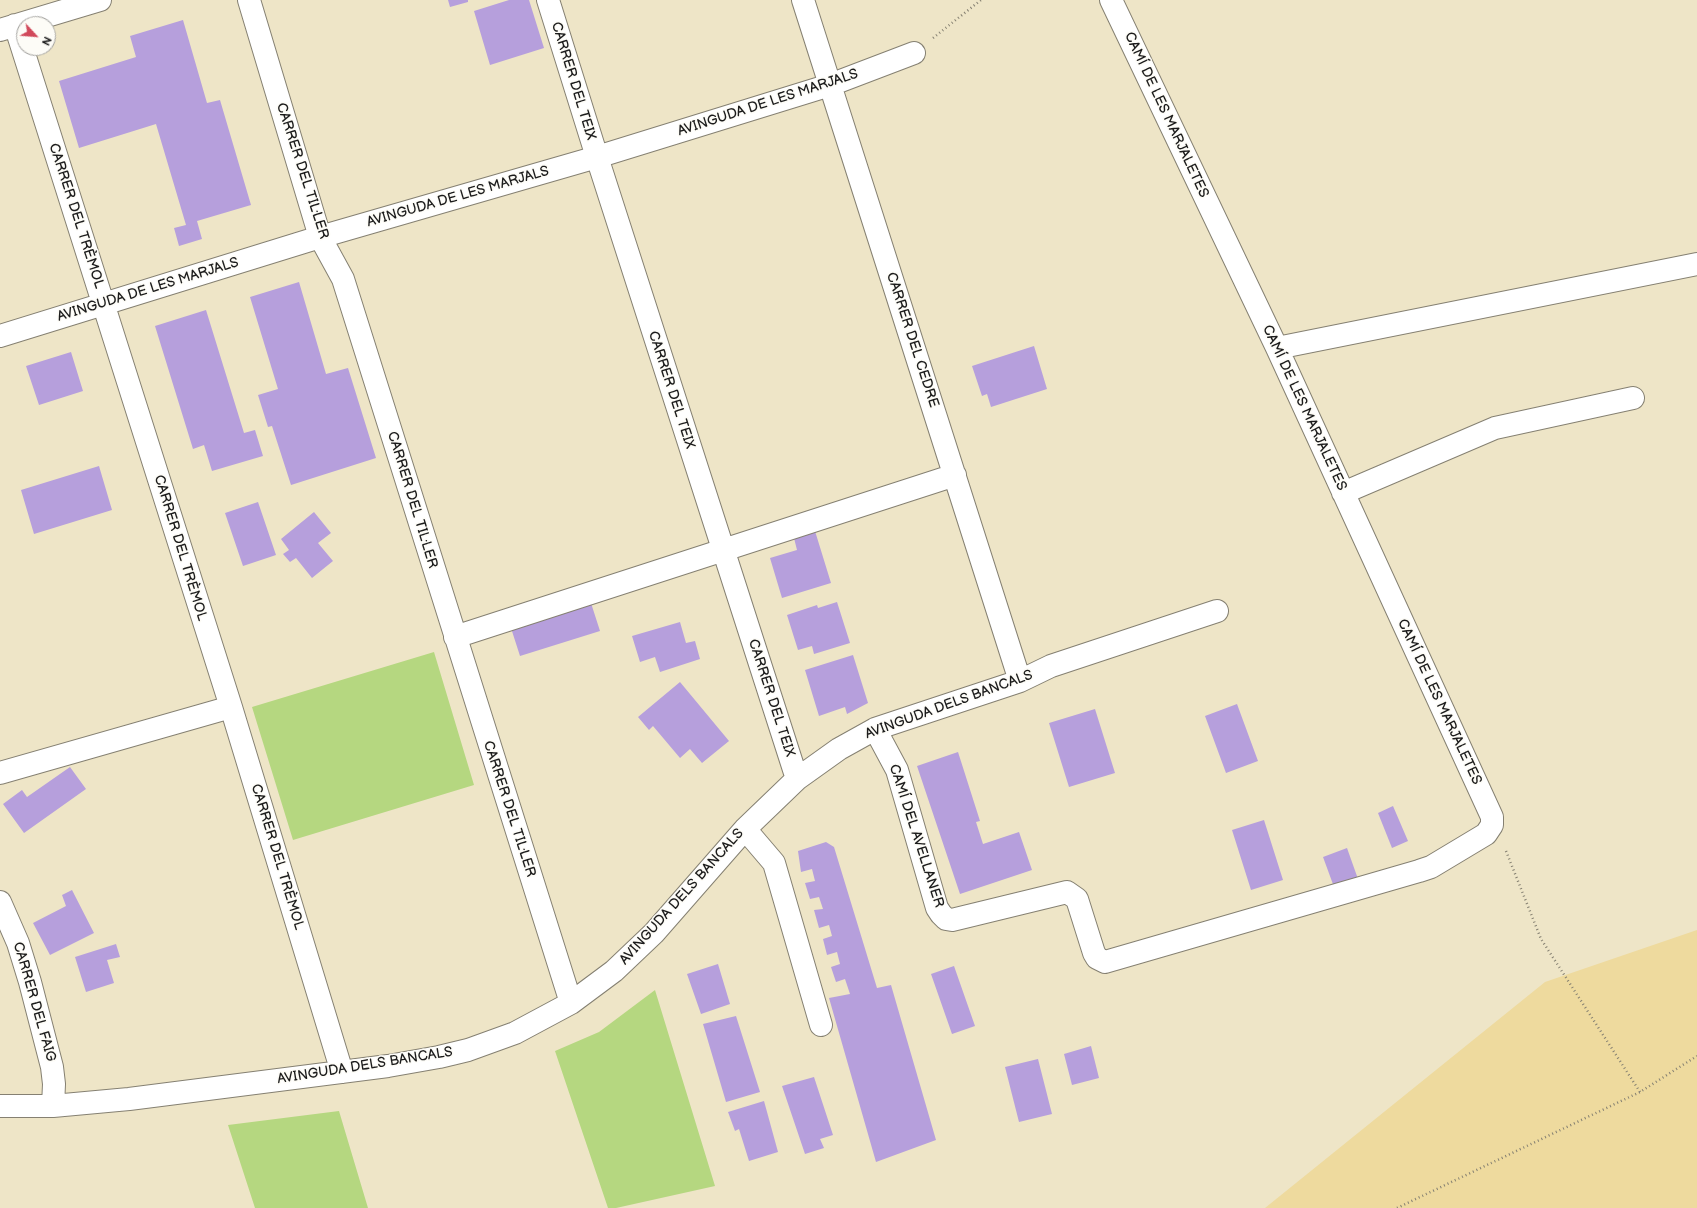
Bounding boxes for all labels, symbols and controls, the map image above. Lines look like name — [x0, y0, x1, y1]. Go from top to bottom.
north arrow — [16, 16, 56, 56]
street label: CARRER DEL TEIX — [547, 20, 599, 142]
street label: CAMÍ DE LES MARJALETES — [1120, 30, 1212, 200]
text: N — [39, 34, 54, 48]
street label: AVINGUDA DE LES MARJALS — [676, 66, 860, 140]
street label: CARRER DEL TIL·LER — [272, 101, 332, 241]
street label: CARRER DEL TRÈMOL — [45, 141, 107, 291]
street label: AVINGUDA DE LES MARJALS — [365, 163, 551, 231]
street label: AVINGUDA DE LES MARJALS — [55, 254, 241, 326]
street label: CARRER DEL CEDRE — [882, 270, 942, 410]
street label: CAMÍ DE LES MARJALETES — [1258, 323, 1350, 493]
street label: CARRER DEL TEIX — [644, 329, 698, 451]
street label: CARRER DEL TIL·LER — [383, 430, 441, 570]
street label: CARRER DEL TRÈMOL — [150, 473, 210, 623]
street label: CAMÍ DE LES MARJALETES — [1393, 617, 1485, 787]
street label: CARRER DEL TEIX — [744, 637, 798, 759]
street label: AVINGUDA DELS BANCALS — [863, 667, 1035, 743]
street label: CARRER DEL TIL·LER — [479, 739, 539, 879]
street label: CAMÍ DEL AVELLANER — [885, 762, 947, 910]
street label: CARRER DEL TRÈMOL — [247, 782, 307, 932]
street label: AVINGUDA DELS BANCALS — [616, 826, 748, 968]
street label: CARRER DEL FAIG — [9, 940, 59, 1064]
street label: AVINGUDA DELS BANCALS — [276, 1044, 454, 1088]

